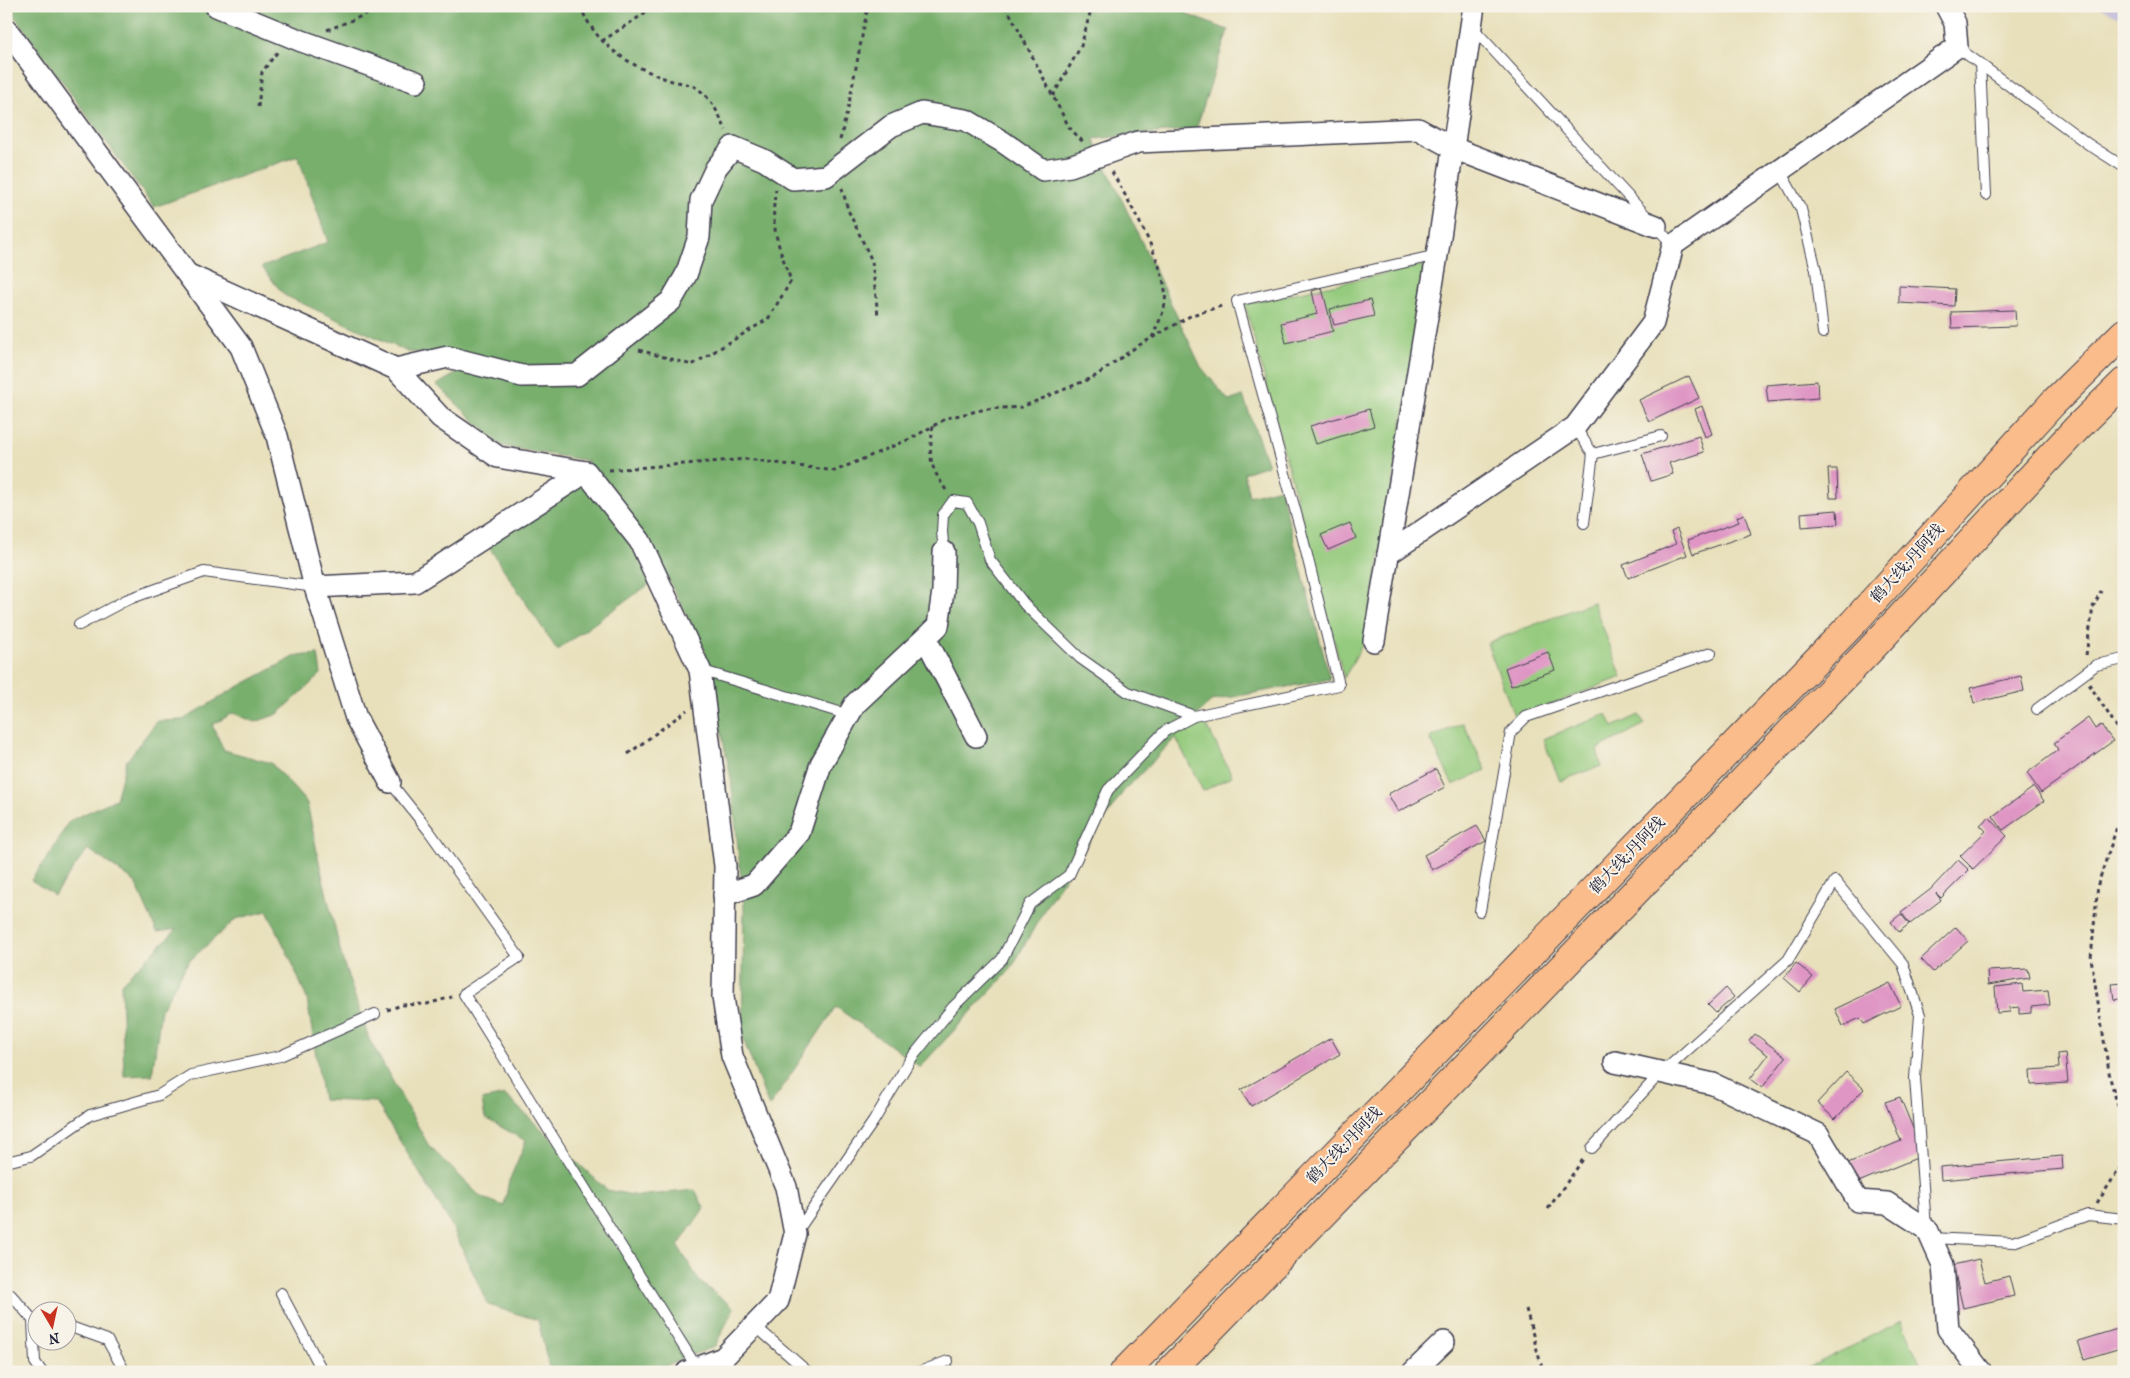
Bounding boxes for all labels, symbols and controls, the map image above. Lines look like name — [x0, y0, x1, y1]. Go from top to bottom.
street label: 鹤大线;丹阿线 — [1866, 519, 1948, 607]
street label: 鹤大线;丹阿线 — [1585, 812, 1669, 898]
street label: 鹤大线;丹阿线 — [1302, 1102, 1386, 1188]
north arrow — [28, 1300, 78, 1350]
text: N — [47, 1329, 61, 1348]

